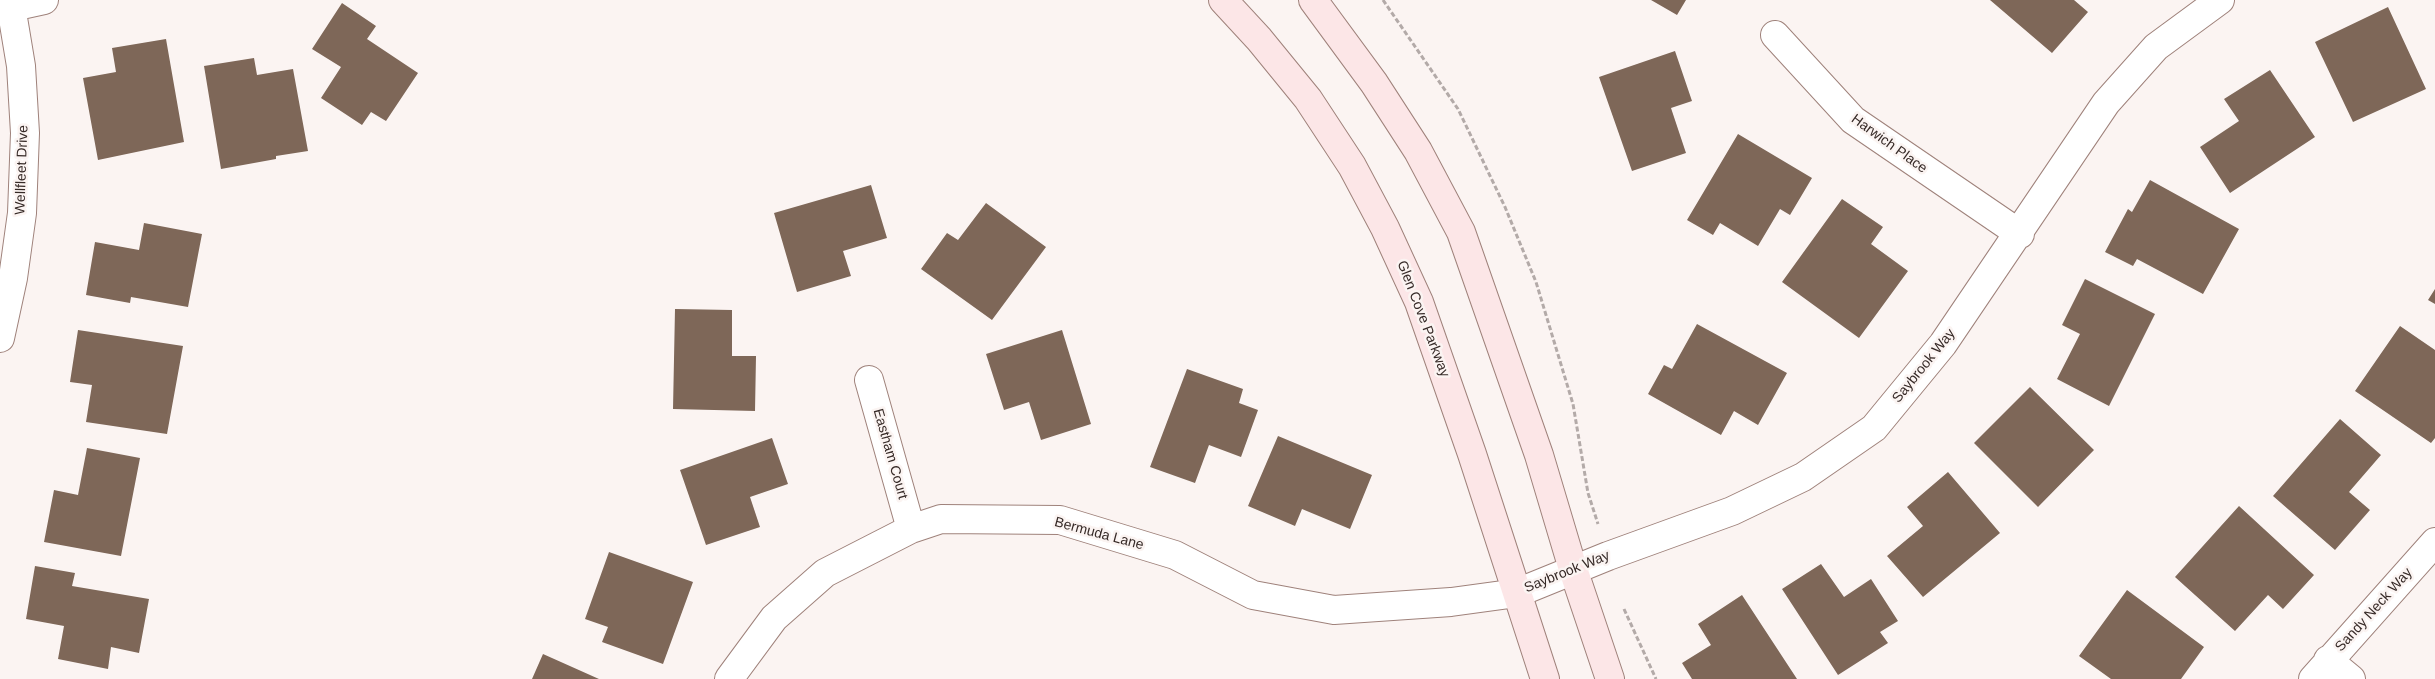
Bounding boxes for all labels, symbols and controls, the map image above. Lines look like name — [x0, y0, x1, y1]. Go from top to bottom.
street label: Harwich Place — [1848, 111, 1930, 177]
street label: Wellfleet Drive — [12, 125, 32, 215]
street label: Glen Cove Parkway — [1393, 258, 1453, 380]
street label: Saybrook Way — [1889, 326, 1959, 406]
street label: Eastham Court — [869, 407, 911, 501]
street label: Bermuda Lane — [1052, 514, 1146, 554]
street label: Saybrook Way — [1522, 547, 1612, 597]
street label: Sandy Neck Way — [2332, 565, 2416, 655]

